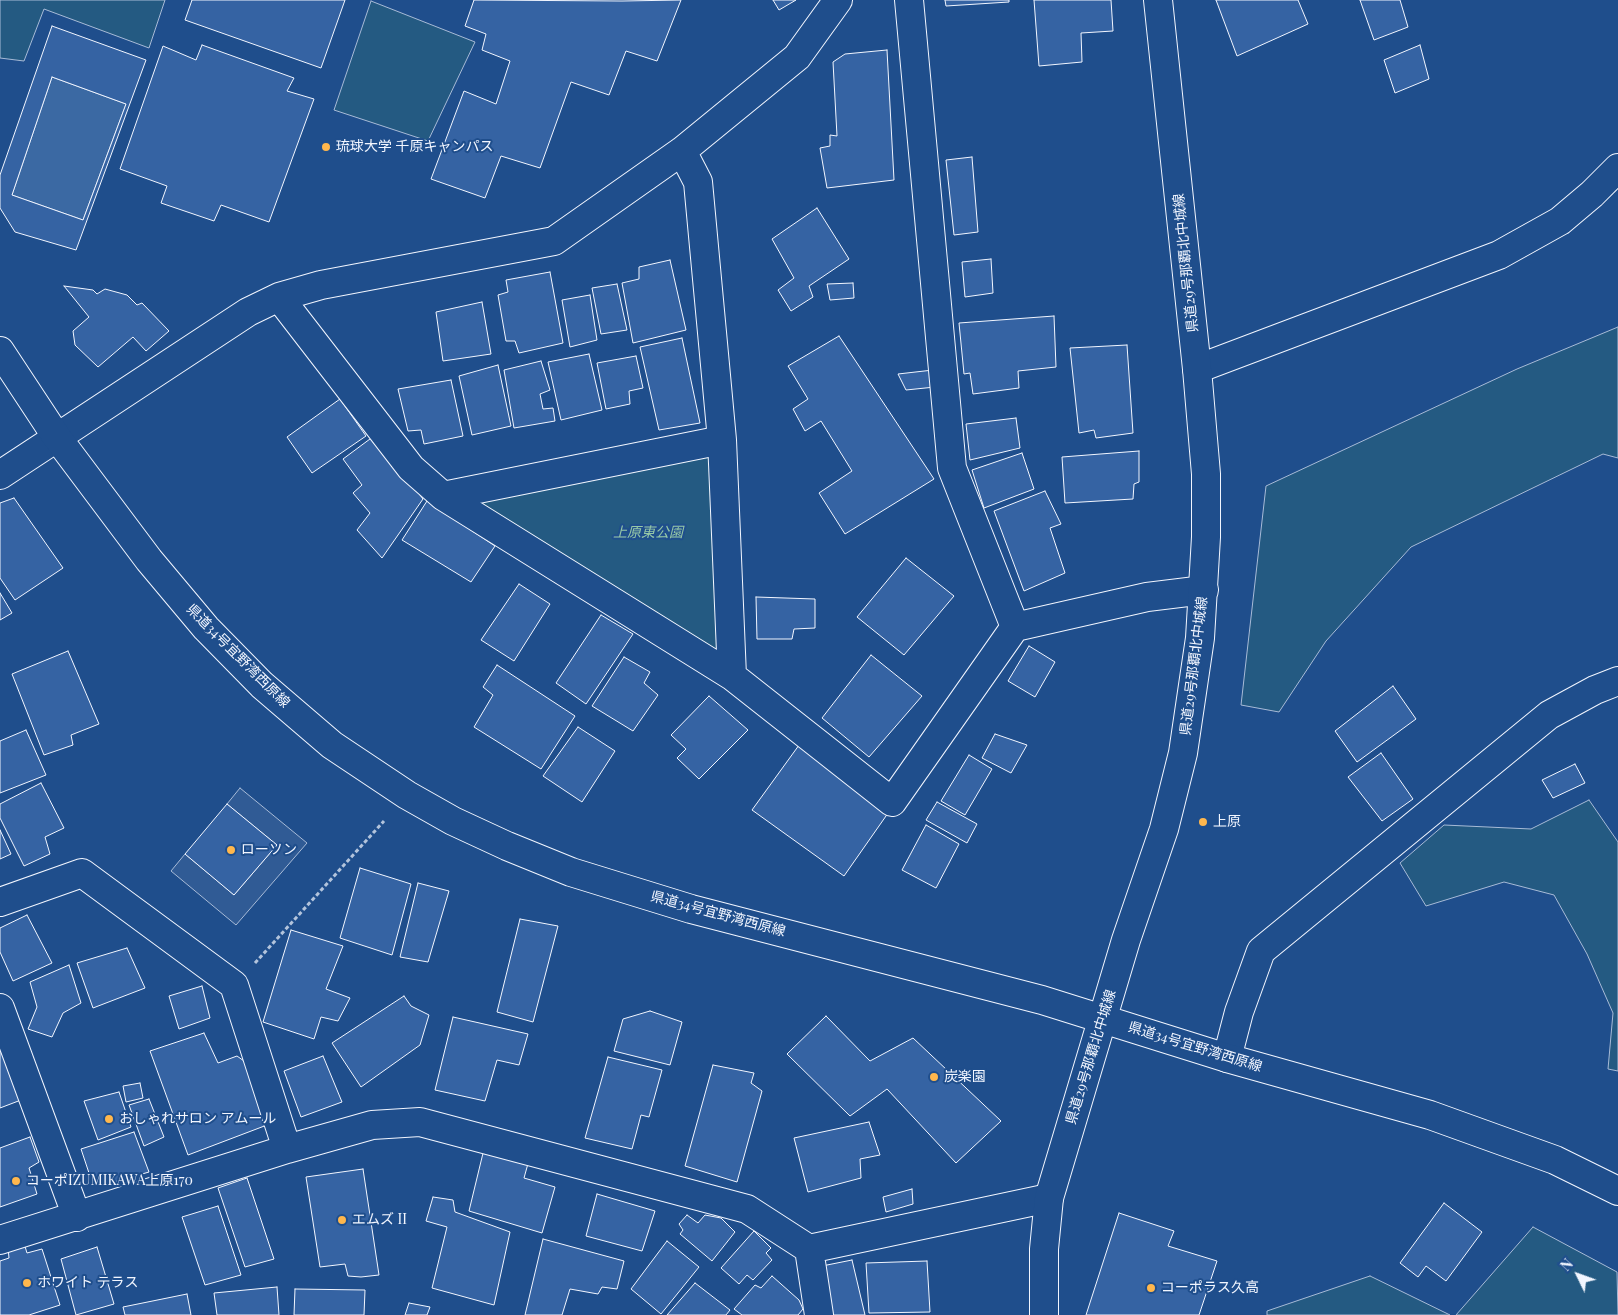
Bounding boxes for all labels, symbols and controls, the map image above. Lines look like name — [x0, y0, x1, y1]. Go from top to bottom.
place label: 琉球大学 千原キャンパス — [336, 139, 493, 155]
marker: 琉球大学 千原キャンパス — [320, 141, 332, 153]
street label: 県道29号那覇北中城線 — [1170, 193, 1202, 333]
park label: 上原東公園 — [613, 525, 683, 541]
street label: 県道29号那覇北中城線 — [1177, 596, 1211, 736]
street label: 県道34号宜野湾西原線 — [183, 601, 293, 711]
place label: 上原 — [1213, 814, 1241, 830]
marker: 上原 — [1197, 816, 1209, 828]
place label: ローソン — [241, 842, 297, 858]
marker: ローソン — [225, 844, 237, 856]
street label: 県道34号宜野湾西原線 — [649, 888, 787, 940]
street label: 県道29号那覇北中城線 — [1063, 988, 1119, 1126]
street label: 県道34号宜野湾西原線 — [1126, 1019, 1264, 1075]
place label: 炭楽園 — [944, 1069, 986, 1085]
marker: 炭楽園 — [928, 1071, 940, 1083]
place label: おしゃれサロン アムール — [119, 1111, 276, 1127]
marker: おしゃれサロン アムール — [103, 1113, 115, 1125]
place label: コーポIZUMIKAWA上原170 — [26, 1173, 193, 1189]
marker: コーポIZUMIKAWA上原170 — [10, 1175, 22, 1187]
place label: エムズ II — [352, 1212, 407, 1228]
marker: エムズ II — [336, 1214, 348, 1226]
north arrow — [1553, 1250, 1603, 1300]
text: N — [1556, 1255, 1577, 1275]
place label: ホワイト テラス — [37, 1275, 138, 1291]
marker: ホワイト テラス — [21, 1277, 33, 1289]
place label: コーポラス久高 — [1161, 1280, 1259, 1296]
marker: コーポラス久高 — [1145, 1282, 1157, 1294]

